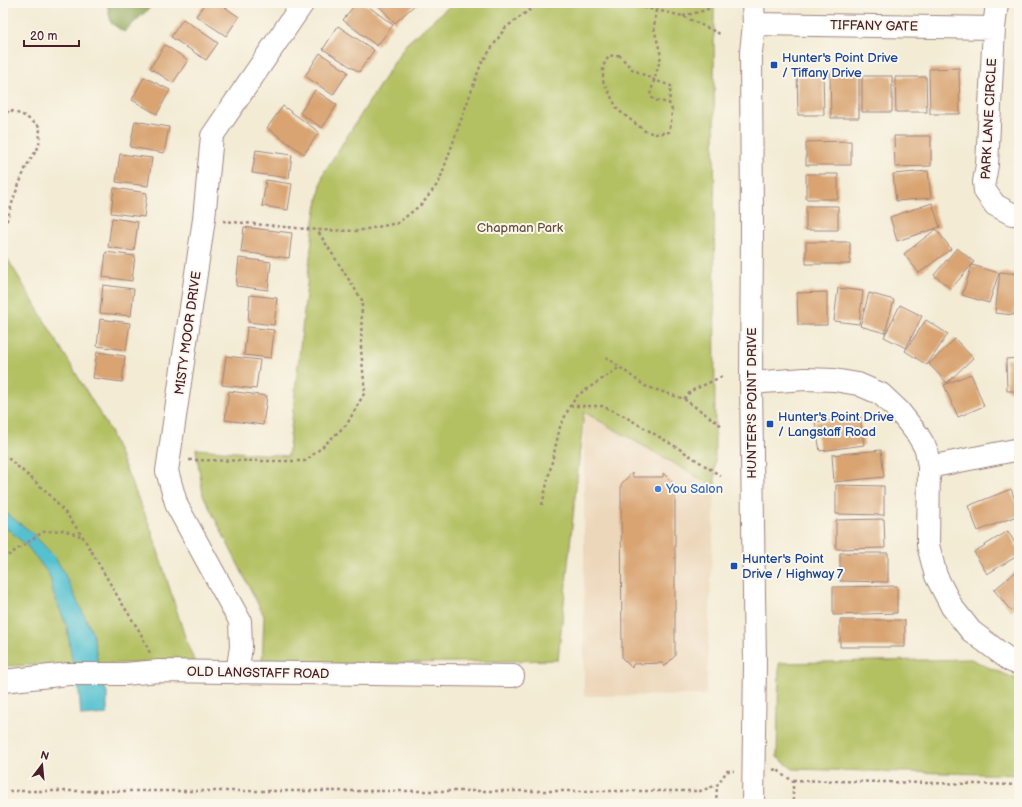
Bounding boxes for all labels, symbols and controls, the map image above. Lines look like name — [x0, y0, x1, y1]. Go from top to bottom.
street label: TIFFANY GATE — [830, 17, 919, 35]
scale bar — [24, 22, 79, 48]
text: 20 m — [30, 29, 57, 44]
place label: Hunter's Point Drive / Tiffany Drive — [782, 50, 898, 81]
street label: PARK LANE CIRCLE — [978, 58, 1000, 180]
marker: Hunter's Point Drive / Tiffany Drive — [769, 60, 779, 70]
park label: Chapman Park — [477, 220, 564, 236]
street label: MISTY MOOR DRIVE — [171, 270, 205, 396]
street label: HUNTER'S POINT DRIVE — [744, 327, 760, 479]
place label: Hunter's Point Drive / Langstaff Road — [778, 409, 894, 440]
marker: Hunter's Point Drive / Langstaff Road — [765, 419, 775, 429]
place label: You Salon — [665, 481, 723, 497]
marker: You Salon — [653, 484, 663, 494]
place label: Hunter's Point Drive / Highway 7 — [742, 551, 844, 582]
marker: Hunter's Point Drive / Highway 7 — [729, 561, 739, 571]
street label: OLD LANGSTAFF ROAD — [187, 664, 329, 682]
north arrow — [22, 745, 62, 785]
text: N — [39, 748, 50, 763]

